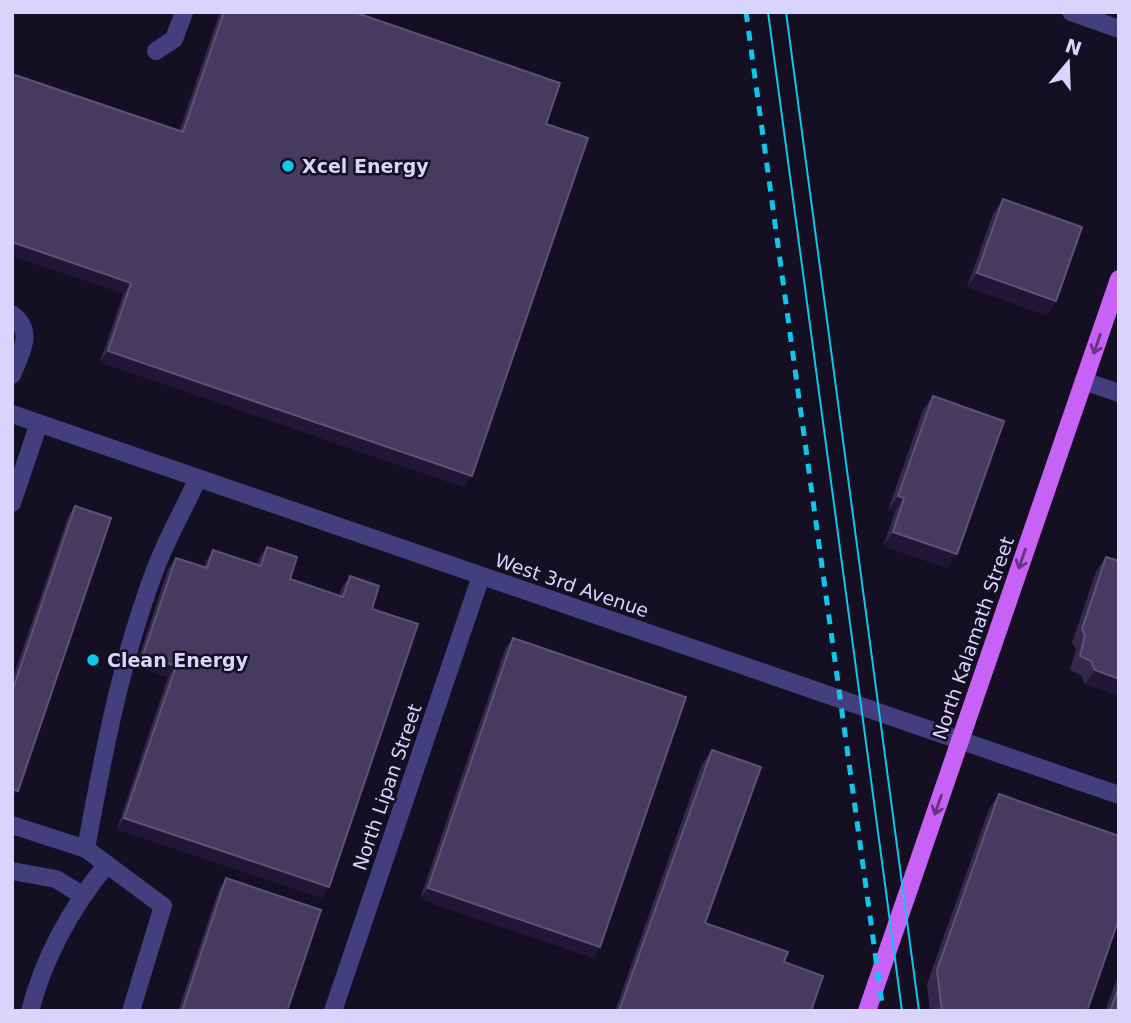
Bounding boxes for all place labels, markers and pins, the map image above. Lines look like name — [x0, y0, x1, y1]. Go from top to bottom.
place label: Xcel Energy — [302, 155, 429, 177]
marker: Xcel Energy — [280, 158, 296, 174]
place label: Clean Energy — [107, 649, 249, 671]
marker: Clean Energy — [85, 652, 101, 668]

